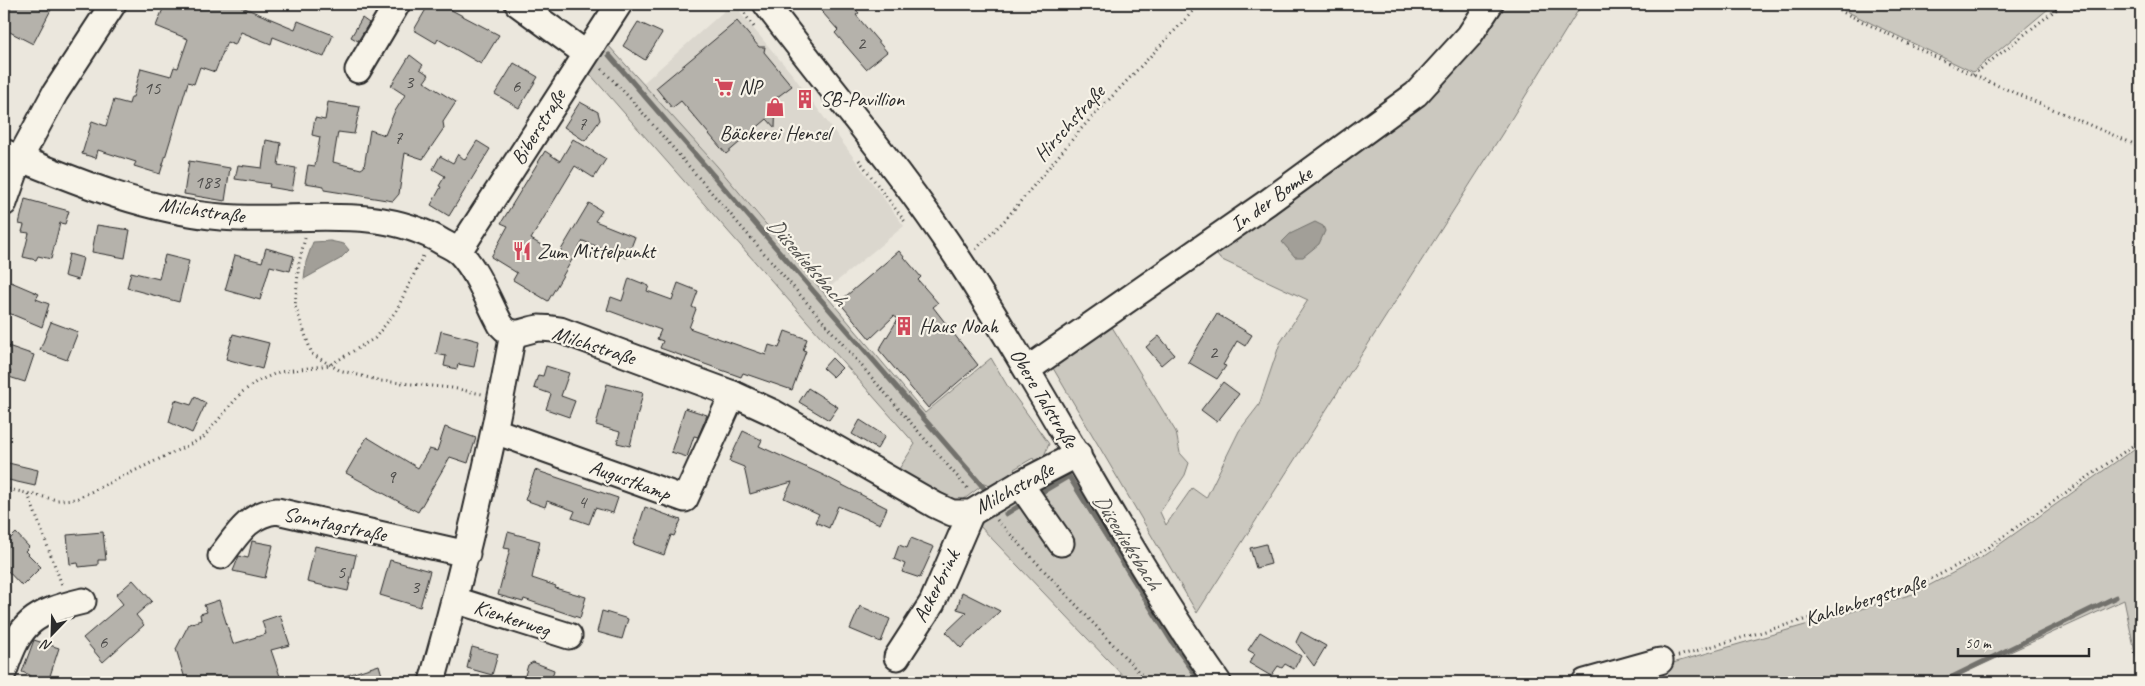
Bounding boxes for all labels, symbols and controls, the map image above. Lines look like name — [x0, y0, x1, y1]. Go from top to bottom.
house number: 2 — [857, 31, 867, 55]
house number: 3 — [405, 70, 415, 94]
house number: 6 — [512, 74, 522, 98]
place label: NP — [739, 74, 765, 100]
house number: 15 — [143, 76, 162, 100]
supermarket icon: NP — [713, 76, 735, 98]
street label: Hirschstraße — [1028, 78, 1112, 167]
street label: Biberstraße — [505, 83, 572, 170]
place label: SB-Pavillion — [820, 86, 905, 112]
building icon: SB-Pavillion — [794, 88, 816, 110]
shop icon: Bäckerei Hensel — [764, 96, 786, 118]
house number: 7 — [578, 112, 588, 136]
place label: Bäckerei Hensel — [719, 120, 834, 146]
house number: 7 — [394, 126, 404, 150]
street label: In der Bomke — [1225, 160, 1318, 237]
house number: 183 — [194, 170, 221, 194]
street label: Milchstraße — [158, 191, 248, 229]
water label: Düsedieksbach — [761, 212, 855, 313]
place label: Zum Mittelpunkt — [537, 238, 657, 264]
restaurant icon: Zum Mittelpunkt — [511, 240, 533, 262]
place label: Haus Noah — [919, 313, 999, 339]
building icon: Haus Noah — [893, 315, 915, 337]
street label: Milchstraße — [549, 319, 641, 371]
house number: 2 — [1209, 340, 1219, 364]
street label: Obere Talstraße — [1004, 343, 1085, 454]
street label: Augustkamp — [586, 453, 676, 507]
street label: Milchstraße — [970, 455, 1060, 520]
house number: 9 — [387, 465, 397, 489]
water label: Düsedieksbach — [1087, 488, 1169, 596]
house number: 4 — [578, 490, 589, 514]
street label: Sonntagstraße — [281, 500, 391, 548]
street label: Ackerbrink — [907, 543, 966, 627]
house number: 5 — [337, 560, 347, 584]
street label: Kahlenbergstraße — [1801, 568, 1931, 632]
house number: 3 — [411, 575, 421, 599]
street label: Kienkerweg — [471, 594, 555, 643]
north arrow — [28, 608, 78, 658]
scale bar — [1958, 626, 2089, 658]
house number: 6 — [99, 630, 109, 654]
text: 50 m — [1965, 634, 1992, 653]
text: N — [38, 635, 54, 655]

